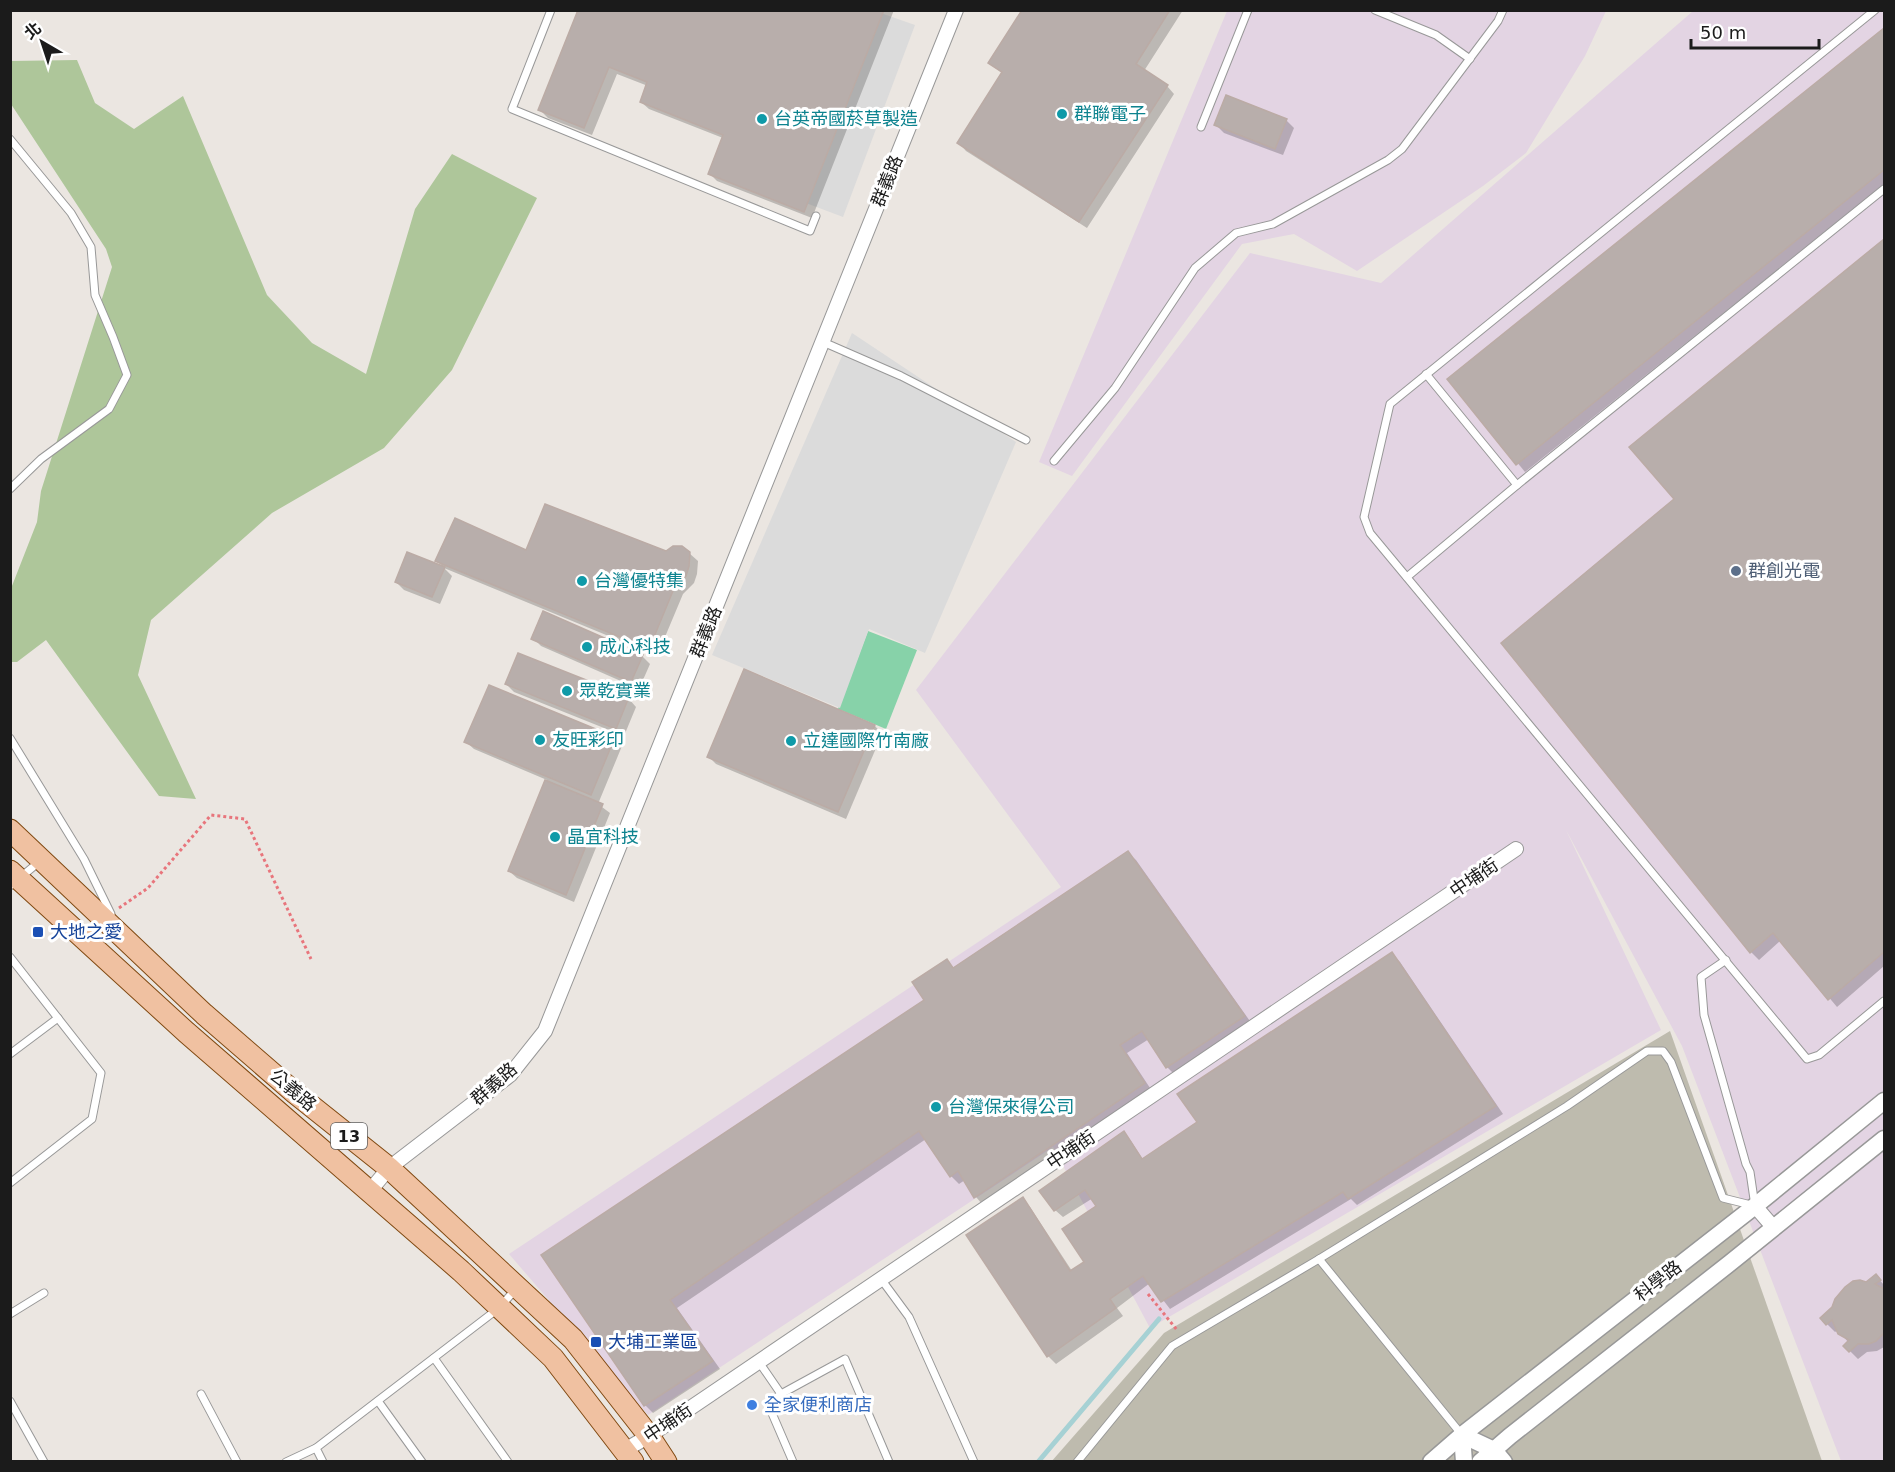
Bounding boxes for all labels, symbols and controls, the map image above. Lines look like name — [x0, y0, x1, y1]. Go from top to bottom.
north arrow — [12, 12, 72, 72]
scale bar — [1691, 12, 1818, 50]
text: 北 — [21, 18, 45, 43]
text: 50 m — [1700, 22, 1746, 43]
place label: 群聯電子 — [1074, 103, 1146, 124]
marker: 群聯電子 — [1055, 107, 1069, 121]
place label: 台英帝國菸草製造 — [774, 108, 918, 129]
marker: 台英帝國菸草製造 — [755, 112, 769, 126]
street label: 群義路 — [867, 152, 906, 210]
place label: 群創光電 — [1748, 560, 1820, 581]
marker: 群創光電 — [1729, 564, 1743, 578]
place label: 台灣優特集 — [594, 570, 684, 591]
marker: 台灣優特集 — [575, 574, 589, 588]
street label: 群義路 — [686, 603, 725, 661]
place label: 成心科技 — [599, 636, 671, 657]
marker: 成心科技 — [580, 640, 594, 654]
place label: 眾乾實業 — [579, 680, 651, 701]
marker: 眾乾實業 — [560, 684, 574, 698]
place label: 友旺彩印 — [552, 729, 624, 750]
place label: 立達國際竹南廠 — [803, 730, 929, 751]
marker: 友旺彩印 — [533, 733, 547, 747]
marker: 立達國際竹南廠 — [784, 734, 798, 748]
place label: 晶宜科技 — [567, 826, 639, 847]
marker: 晶宜科技 — [548, 830, 562, 844]
street label: 中埔街 — [1445, 854, 1502, 901]
place label: 大地之愛 — [50, 921, 122, 942]
marker: 大地之愛 — [31, 925, 45, 939]
street label: 群義路 — [466, 1058, 521, 1109]
street label: 公義路 — [266, 1064, 321, 1115]
place label: 台灣保來得公司 — [948, 1096, 1074, 1117]
marker: 台灣保來得公司 — [929, 1100, 943, 1114]
road number: 13 — [331, 1123, 367, 1149]
street label: 中埔街 — [1042, 1126, 1099, 1173]
street label: 科學路 — [1630, 1256, 1685, 1306]
place label: 大埔工業區 — [608, 1331, 698, 1352]
marker: 大埔工業區 — [589, 1335, 603, 1349]
place label: 全家便利商店 — [764, 1394, 872, 1415]
marker: 全家便利商店 — [745, 1398, 759, 1412]
street label: 中埔街 — [639, 1399, 696, 1446]

